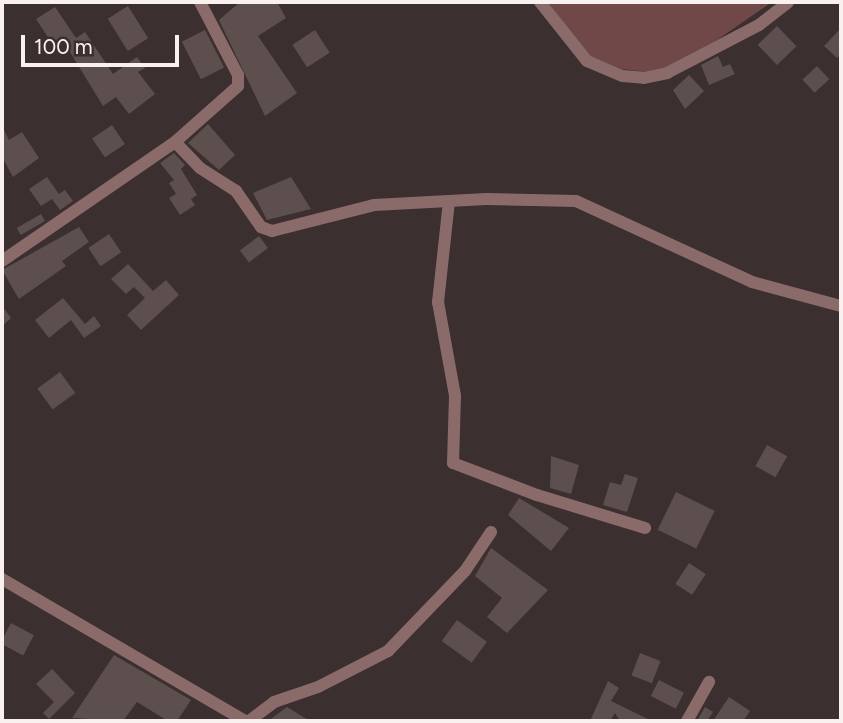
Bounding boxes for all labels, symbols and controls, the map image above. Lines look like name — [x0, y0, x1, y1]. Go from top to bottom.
scale bar — [24, 21, 182, 65]
text: 100 m — [34, 34, 93, 59]

